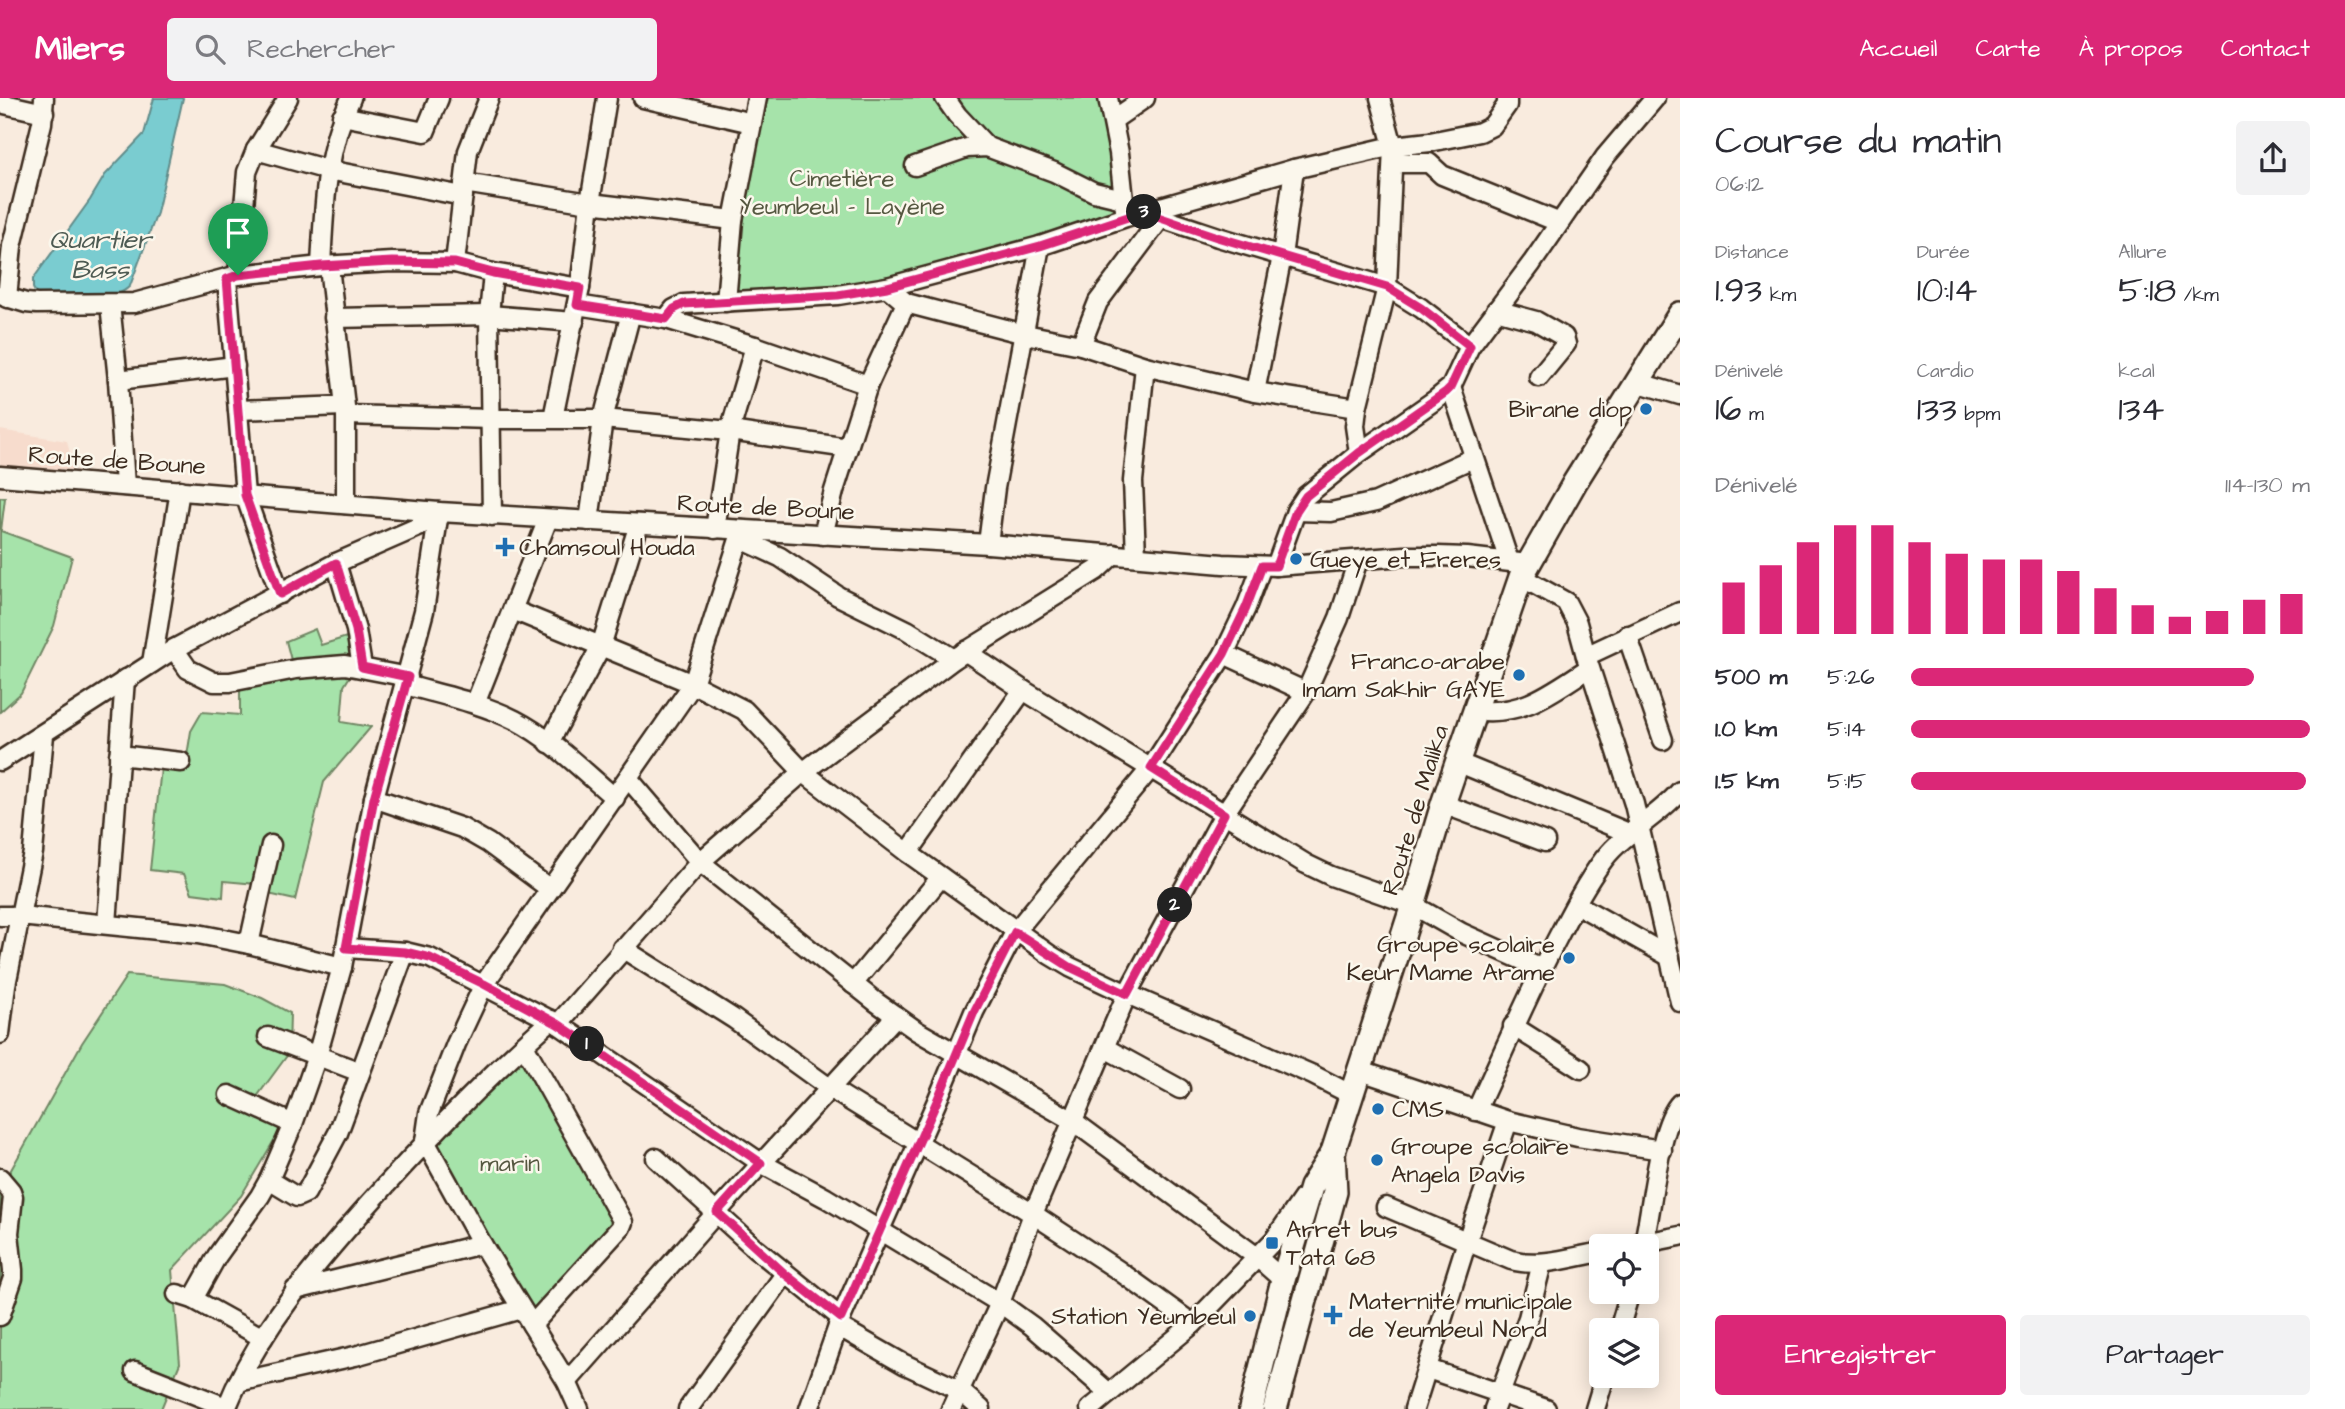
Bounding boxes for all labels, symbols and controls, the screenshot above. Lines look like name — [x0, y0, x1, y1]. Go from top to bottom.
search box — [167, 18, 657, 81]
text: Milers — [35, 26, 125, 72]
icon: search — [191, 30, 229, 68]
text: Rechercher — [247, 31, 395, 67]
text: Accueil — [1859, 32, 1938, 66]
text: Carte — [1976, 32, 2041, 66]
text: À propos — [2079, 32, 2183, 66]
text: Contact — [2221, 32, 2310, 66]
text: Course du matin — [1715, 116, 2001, 168]
button: share — [2236, 121, 2310, 195]
park label: Cimetière Yeumbeul - Layène — [739, 162, 945, 225]
text: 06:12 — [1715, 168, 1764, 200]
pin: 3 — [1126, 194, 1162, 230]
text: 3 — [1139, 198, 1148, 225]
pin — [208, 203, 268, 275]
icon: arrive — [219, 214, 257, 252]
water label: Quartier Bass — [49, 222, 154, 288]
text: Distance — [1715, 239, 1789, 266]
text: Durée — [1917, 239, 1970, 266]
text: Allure — [2118, 239, 2167, 266]
text: 1.93 — [1715, 266, 1762, 315]
text: 10:14 — [1917, 266, 1977, 315]
text: 5:18 — [2118, 266, 2176, 315]
text: km — [1762, 282, 1796, 309]
text: /km — [2176, 282, 2219, 309]
text: Dénivelé — [1715, 358, 1783, 385]
text: Cardio — [1917, 358, 1974, 385]
text: kcal — [2118, 358, 2155, 385]
text: 16 — [1715, 385, 1741, 434]
text: 133 — [1917, 385, 1957, 434]
text: 134 — [2118, 385, 2164, 434]
place label: Birane diop — [1508, 393, 1632, 427]
marker: Birane diop — [1638, 401, 1654, 417]
text: m — [1741, 401, 1764, 428]
text: bpm — [1957, 401, 2000, 428]
street label: Route de Boune — [27, 438, 207, 484]
text: Dénivelé — [1715, 469, 1798, 501]
text: 114–130 m — [2225, 469, 2310, 501]
street label: Route de Boune — [676, 486, 856, 530]
place label: Chamsoul Houda — [519, 531, 695, 565]
marker: Chamsoul Houda — [497, 539, 513, 555]
place label: Gueye et Freres — [1310, 543, 1501, 578]
marker: Gueye et Freres — [1288, 551, 1304, 567]
place label: Franco-arabe Imam Sakhir GAYE — [1302, 645, 1505, 707]
text: 500 m — [1715, 661, 1787, 693]
text: 5:26 — [1827, 661, 1875, 693]
marker: Franco-arabe Imam Sakhir GAYE — [1511, 667, 1527, 683]
text: 1.0 km — [1715, 713, 1777, 745]
text: 5:14 — [1827, 713, 1866, 745]
street label: Route de Malika — [1374, 721, 1458, 900]
text: 1.5 km — [1715, 765, 1779, 797]
text: 5:15 — [1827, 765, 1866, 797]
pin: 2 — [1158, 888, 1192, 922]
text: 2 — [1169, 891, 1180, 918]
place label: Groupe scolaire Keur Mame Arame — [1347, 928, 1555, 990]
marker: Groupe scolaire Keur Mame Arame — [1561, 950, 1577, 966]
pin: 1 — [570, 1026, 604, 1062]
text: 1 — [585, 1030, 588, 1057]
place label: CMS — [1392, 1093, 1444, 1127]
marker: CMS — [1370, 1101, 1386, 1117]
place label: Groupe scolaire Angela Davis — [1391, 1130, 1569, 1193]
park label: marin — [480, 1147, 540, 1181]
marker: Groupe scolaire Angela Davis — [1369, 1152, 1385, 1168]
place label: Arret bus Tata 68 — [1286, 1213, 1398, 1275]
map controls — [1589, 1234, 1659, 1388]
button: locate — [1589, 1234, 1659, 1304]
marker: Arret bus Tata 68 — [1264, 1235, 1280, 1251]
place label: Maternité municipale de Yeumbeul Nord — [1349, 1285, 1573, 1347]
place label: Station Yeumbeul — [1051, 1300, 1236, 1334]
marker: Maternité municipale de Yeumbeul Nord — [1323, 1305, 1343, 1325]
marker: Station Yeumbeul — [1242, 1308, 1258, 1324]
button: Enregistrer — [1715, 1315, 2006, 1395]
button: Partager — [2020, 1315, 2310, 1395]
button: layers — [1589, 1318, 1659, 1388]

